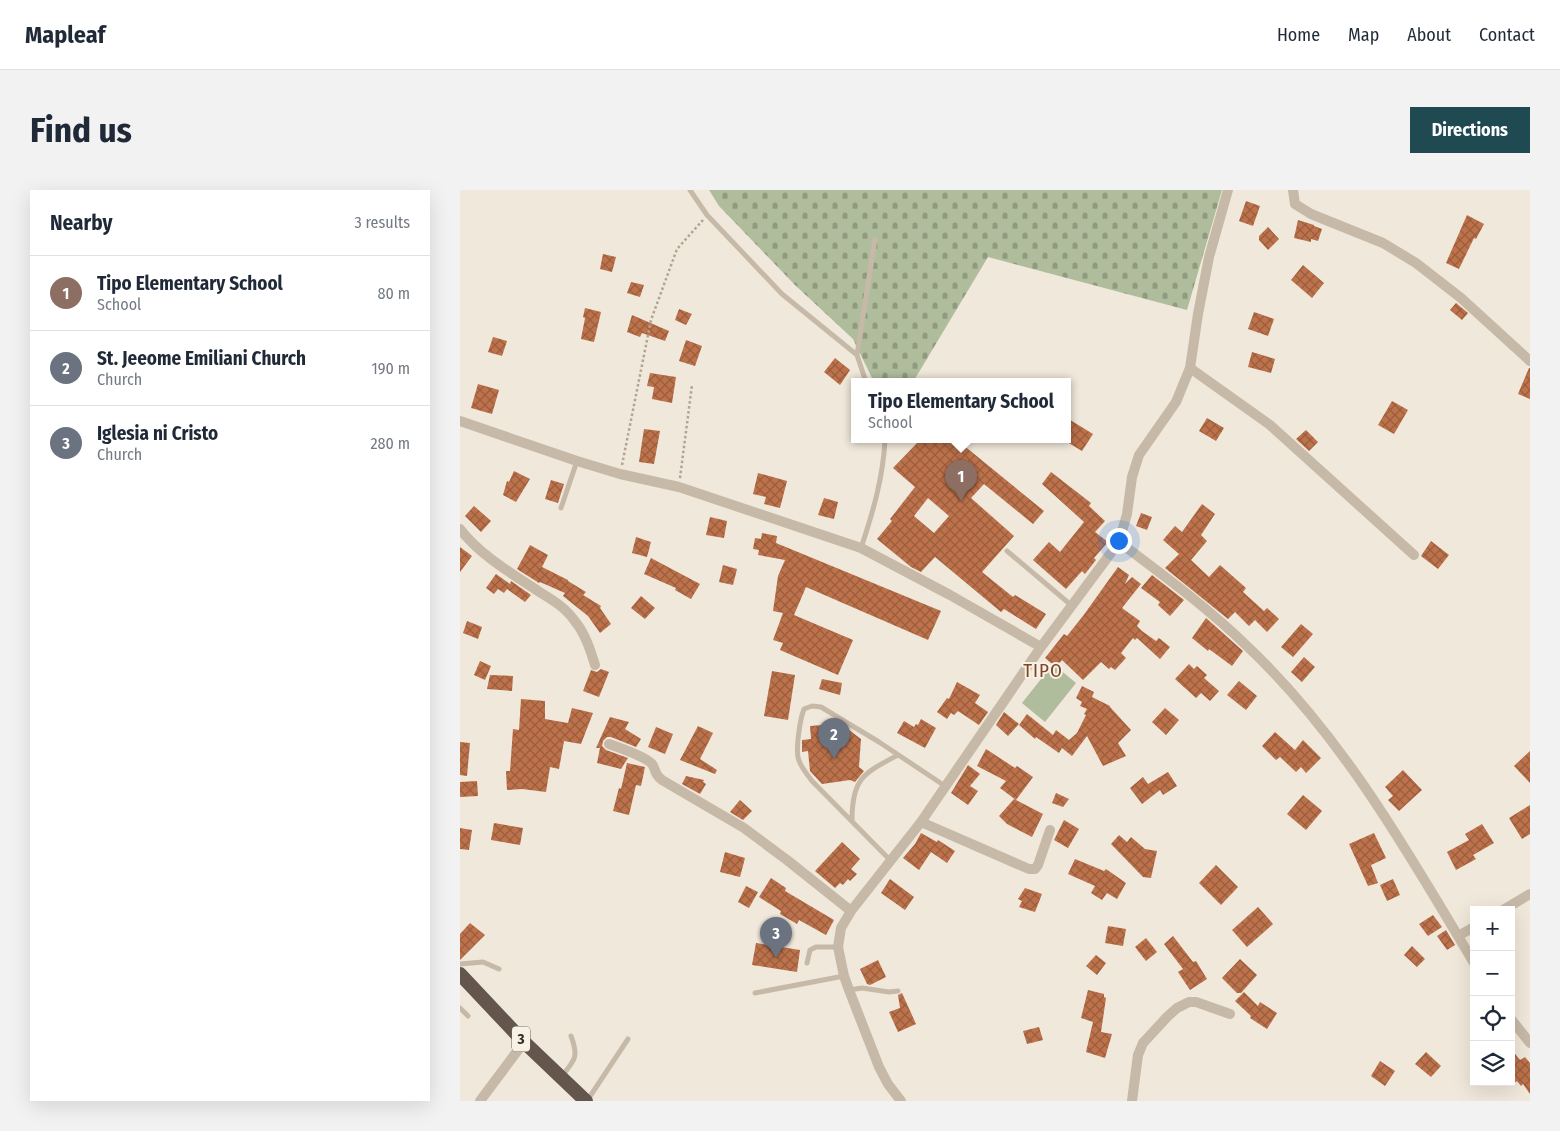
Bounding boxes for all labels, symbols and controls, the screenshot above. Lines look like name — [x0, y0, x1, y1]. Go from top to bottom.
text: Mapleaf — [25, 21, 105, 49]
text: Home — [1277, 24, 1320, 46]
text: Map — [1348, 24, 1379, 46]
text: About — [1407, 24, 1451, 46]
text: Contact — [1479, 24, 1535, 46]
button: Directions — [1410, 107, 1530, 153]
text: Find us — [30, 109, 132, 151]
text: Nearby — [50, 210, 112, 236]
text: 3 results — [354, 213, 410, 232]
text: Tipo Elementary School — [97, 272, 283, 295]
text: 1 — [63, 284, 69, 303]
text: 80 m — [378, 284, 410, 303]
text: School — [97, 295, 141, 314]
text: St. Jeeome Emiliani Church — [97, 347, 306, 370]
text: 2 — [62, 359, 70, 378]
text: 190 m — [372, 359, 410, 378]
text: Church — [97, 370, 142, 389]
popup — [851, 378, 1071, 443]
text: Tipo Elementary School — [868, 390, 1054, 413]
text: School — [868, 413, 912, 432]
text: Iglesia ni Cristo — [97, 422, 218, 445]
text: 3 — [62, 434, 70, 453]
text: 280 m — [371, 434, 410, 453]
text: Church — [97, 445, 142, 464]
pin: 1 — [945, 460, 977, 501]
your location — [1106, 528, 1132, 554]
district label: TIPO — [1023, 659, 1063, 682]
pin: 2 — [818, 718, 850, 759]
map controls — [1470, 906, 1515, 1086]
button: + — [1470, 906, 1515, 951]
pin: 3 — [760, 917, 792, 958]
button: − — [1470, 951, 1515, 996]
button: locate — [1470, 996, 1515, 1041]
road number: 3 — [512, 1026, 530, 1052]
button: layers — [1470, 1041, 1515, 1086]

